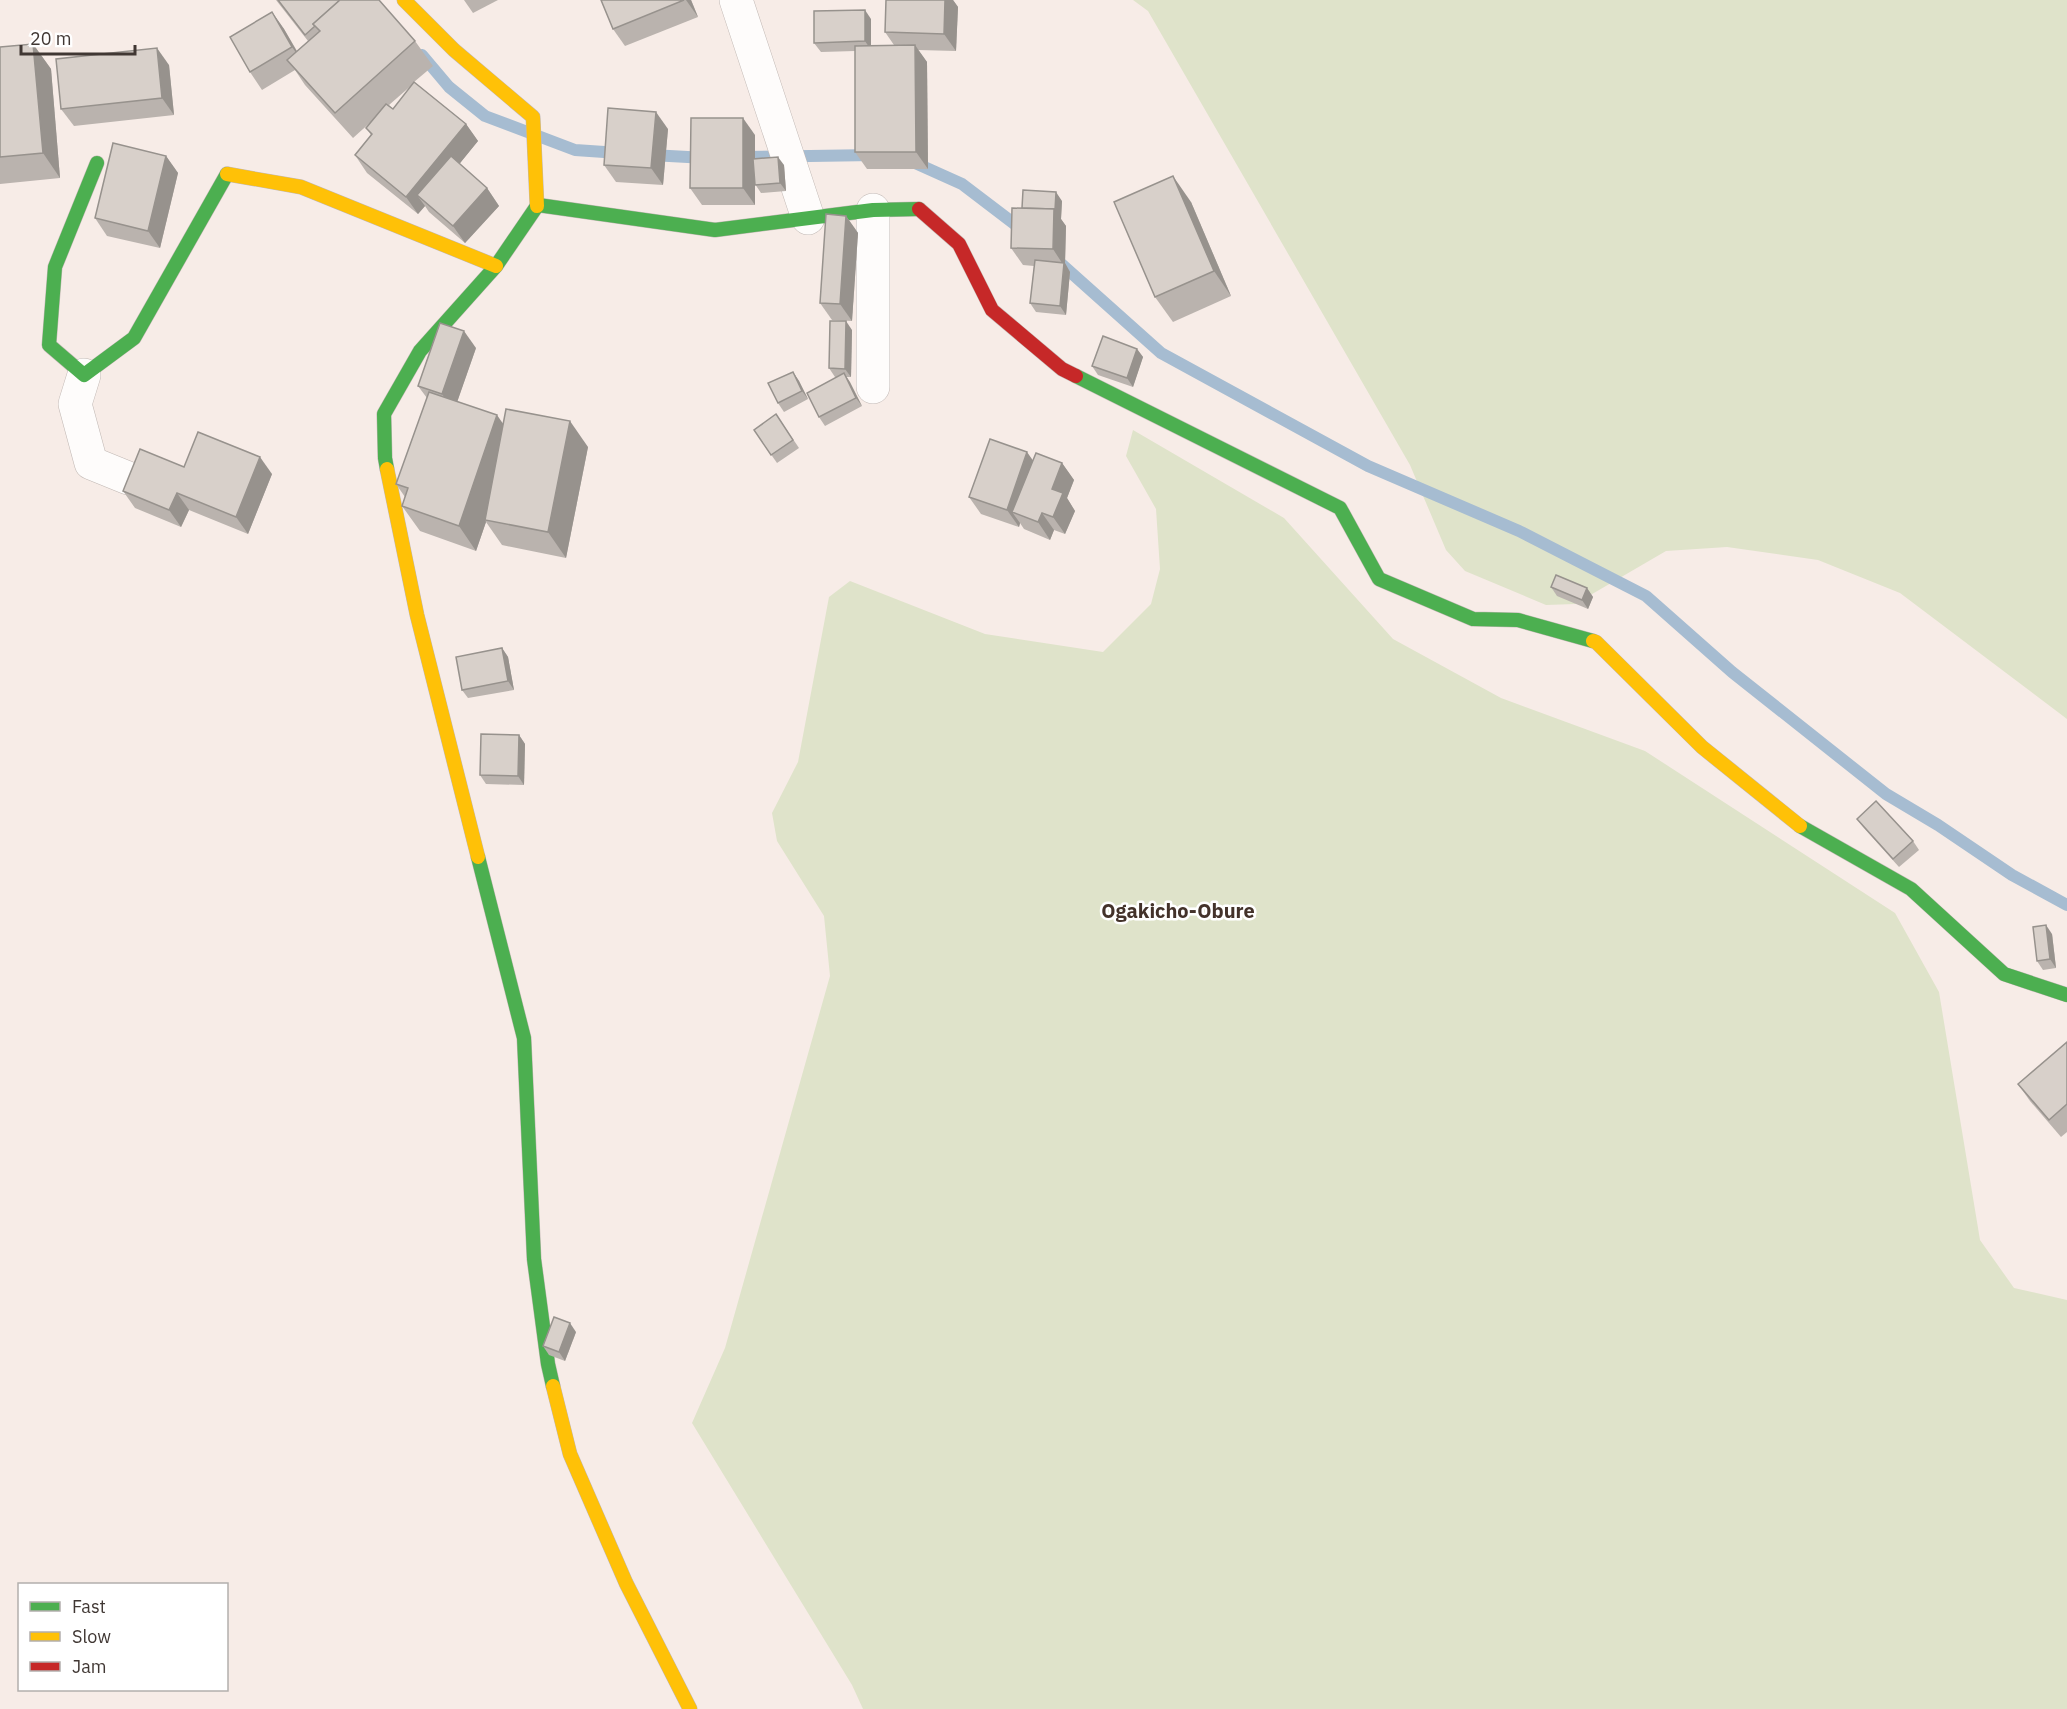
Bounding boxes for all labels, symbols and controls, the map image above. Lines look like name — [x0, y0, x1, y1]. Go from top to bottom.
scale bar — [21, 18, 135, 56]
text: 20 m — [30, 27, 72, 50]
district label: Ogakicho-Obure — [1101, 897, 1255, 924]
legend — [18, 1583, 228, 1691]
text: Fast — [72, 1595, 106, 1618]
text: Slow — [72, 1625, 111, 1648]
text: Jam — [72, 1655, 107, 1678]

